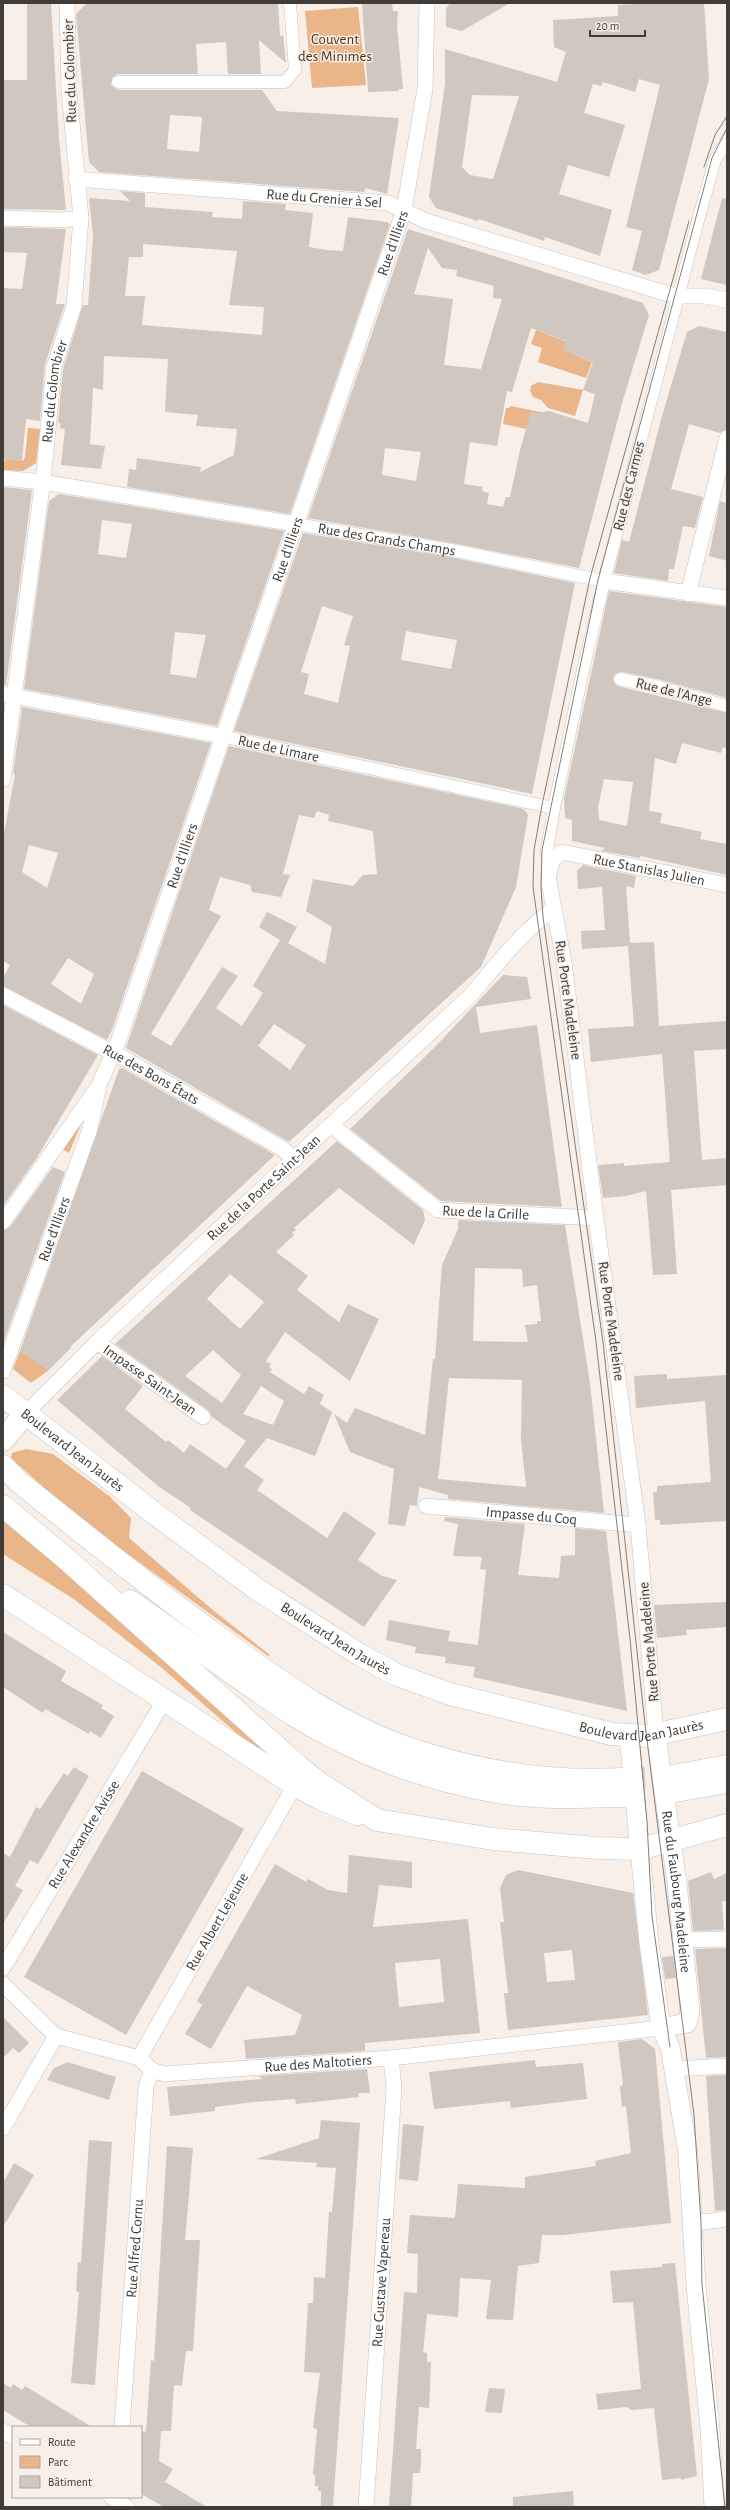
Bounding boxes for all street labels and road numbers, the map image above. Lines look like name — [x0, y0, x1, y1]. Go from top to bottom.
street label: Rue du Colombier — [61, 19, 79, 123]
street label: Rue du Grenier à Sel — [266, 186, 383, 210]
street label: Rue d'Illiers — [375, 208, 411, 277]
street label: Rue du Colombier — [39, 338, 70, 444]
street label: Rue des Carmes — [611, 440, 647, 532]
street label: Rue d'Illiers — [269, 515, 305, 584]
street label: Rue des Grands Champs — [317, 520, 457, 558]
street label: Rue de l'Ange — [634, 675, 714, 709]
street label: Rue de Limare — [237, 732, 321, 765]
street label: Rue d'Illiers — [164, 821, 200, 890]
street label: Rue Stanislas Julien — [592, 851, 706, 888]
street label: Rue Porte Madeleine — [552, 939, 584, 1061]
street label: Rue des Bons États — [101, 1041, 202, 1107]
street label: Rue de la Porte Saint-Jean — [204, 1132, 323, 1243]
street label: Rue d'Illiers — [36, 1194, 73, 1263]
street label: Rue de la Grille — [442, 1203, 530, 1222]
street label: Rue Porte Madeleine — [595, 1260, 627, 1382]
street label: Impasse Saint-Jean — [101, 1341, 200, 1418]
street label: Boulevard Jean Jaurès — [18, 1405, 127, 1494]
street label: Impasse du Coq — [485, 1504, 578, 1527]
street label: Rue Porte Madeleine — [636, 1581, 662, 1703]
street label: Boulevard Jean Jaurès — [278, 1599, 393, 1678]
street label: Boulevard Jean Jaurès — [578, 1717, 705, 1744]
street label: Rue Alexandre Avisse — [45, 1778, 122, 1891]
street label: Rue du Faubourg Madeleine — [659, 1810, 694, 1974]
street label: Rue Albert Lejeune — [183, 1870, 251, 1973]
street label: Rue des Maltotiers — [264, 2052, 373, 2074]
street label: Rue Alfred Cornu — [124, 2198, 146, 2298]
street label: Rue Gustave Vapereau — [369, 2217, 393, 2348]

